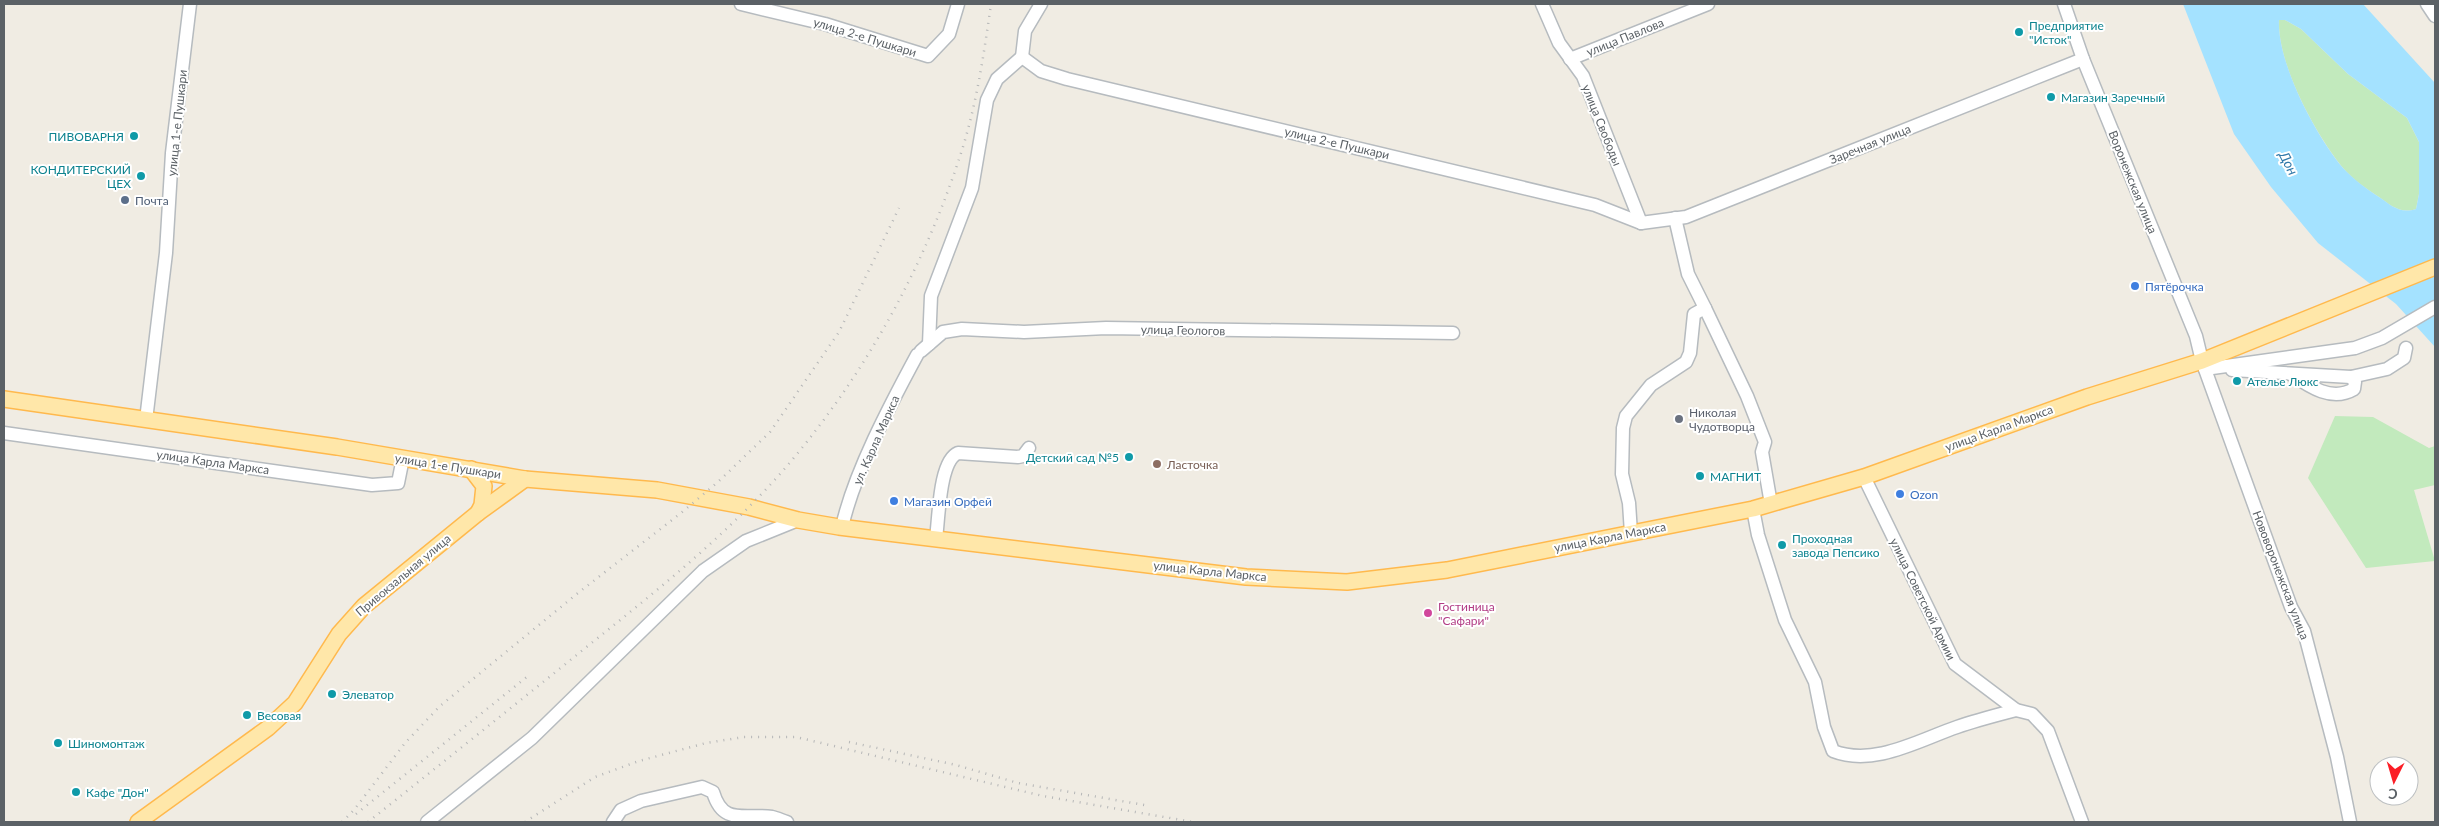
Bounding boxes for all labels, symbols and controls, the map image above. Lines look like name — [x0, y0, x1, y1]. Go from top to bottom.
street label: улица 2-е Пушкари — [812, 14, 919, 60]
street label: улица Павлова — [1584, 15, 1666, 59]
place label: Предприятие "Исток" — [2029, 18, 2104, 47]
marker: Предприятие "Исток" — [2013, 26, 2025, 38]
street label: улица 1-е Пушкари — [164, 69, 190, 177]
street label: улица Свободы — [1579, 82, 1625, 168]
place label: Магазин Заречный — [2061, 90, 2165, 105]
marker: Магазин Заречный — [2045, 91, 2057, 103]
street label: Заречная улица — [1827, 121, 1913, 167]
street label: улица 2-е Пушкари — [1283, 124, 1391, 162]
street label: Воронежская улица — [2105, 128, 2161, 236]
place label: ПИВОВАРНЯ — [49, 129, 124, 144]
marker: ПИВОВАРНЯ — [128, 130, 140, 142]
water label: Дон — [2275, 147, 2302, 178]
place label: КОНДИТЕРСКИЙ ЦЕХ — [30, 162, 131, 191]
marker: КОНДИТЕРСКИЙ ЦЕХ — [135, 170, 147, 182]
place label: Почта — [135, 193, 169, 208]
marker: Почта — [119, 194, 131, 206]
place label: Пятёрочка — [2145, 279, 2204, 294]
marker: Пятёрочка — [2129, 280, 2141, 292]
street label: улица Геологов — [1141, 322, 1225, 338]
place label: Ателье Люкс — [2247, 374, 2319, 389]
marker: Ателье Люкс — [2231, 375, 2243, 387]
street label: ул. Карла Маркса — [850, 393, 902, 487]
street label: улица Карла Маркса — [1943, 401, 2055, 454]
place label: Николая Чудотворца — [1689, 405, 1755, 434]
marker: Николая Чудотворца — [1673, 413, 1685, 425]
street label: улица Карла Маркса — [156, 447, 270, 477]
street label: улица 1-е Пушкари — [394, 450, 502, 482]
place label: Детский сад №5 — [1026, 450, 1119, 465]
marker: Детский сад №5 — [1123, 451, 1135, 463]
place label: Ласточка — [1166, 457, 1218, 472]
marker: Ласточка — [1151, 458, 1163, 470]
place label: МАГНИТ — [1710, 469, 1761, 484]
marker: МАГНИТ — [1694, 470, 1706, 482]
place label: Ozon — [1910, 487, 1938, 502]
marker: Ozon — [1894, 488, 1906, 500]
place label: Магазин Орфей — [904, 494, 992, 509]
marker: Магазин Орфей — [888, 495, 900, 507]
street label: Нововоронежская улица — [2249, 508, 2313, 642]
street label: улица Карла Маркса — [1553, 519, 1667, 555]
street label: Привокзальная улица — [352, 531, 454, 619]
place label: Проходная завода Пепсико — [1792, 531, 1880, 560]
street label: улица Советской Армии — [1887, 535, 1959, 663]
marker: Проходная завода Пепсико — [1776, 539, 1788, 551]
street label: улица Карла Маркса — [1153, 558, 1267, 584]
place label: Гостиница "Сафари" — [1438, 599, 1495, 628]
marker: Гостиница "Сафари" — [1422, 607, 1434, 619]
place label: Элеватор — [342, 687, 394, 702]
marker: Элеватор — [326, 688, 338, 700]
place label: Весовая — [257, 708, 301, 723]
marker: Весовая — [241, 709, 253, 721]
place label: Шиномонтаж — [68, 736, 145, 751]
marker: Шиномонтаж — [52, 737, 64, 749]
north arrow — [2369, 756, 2419, 806]
place label: Кафе "Дон" — [86, 785, 149, 800]
marker: Кафе "Дон" — [70, 786, 82, 798]
text: С — [2387, 786, 2398, 803]

